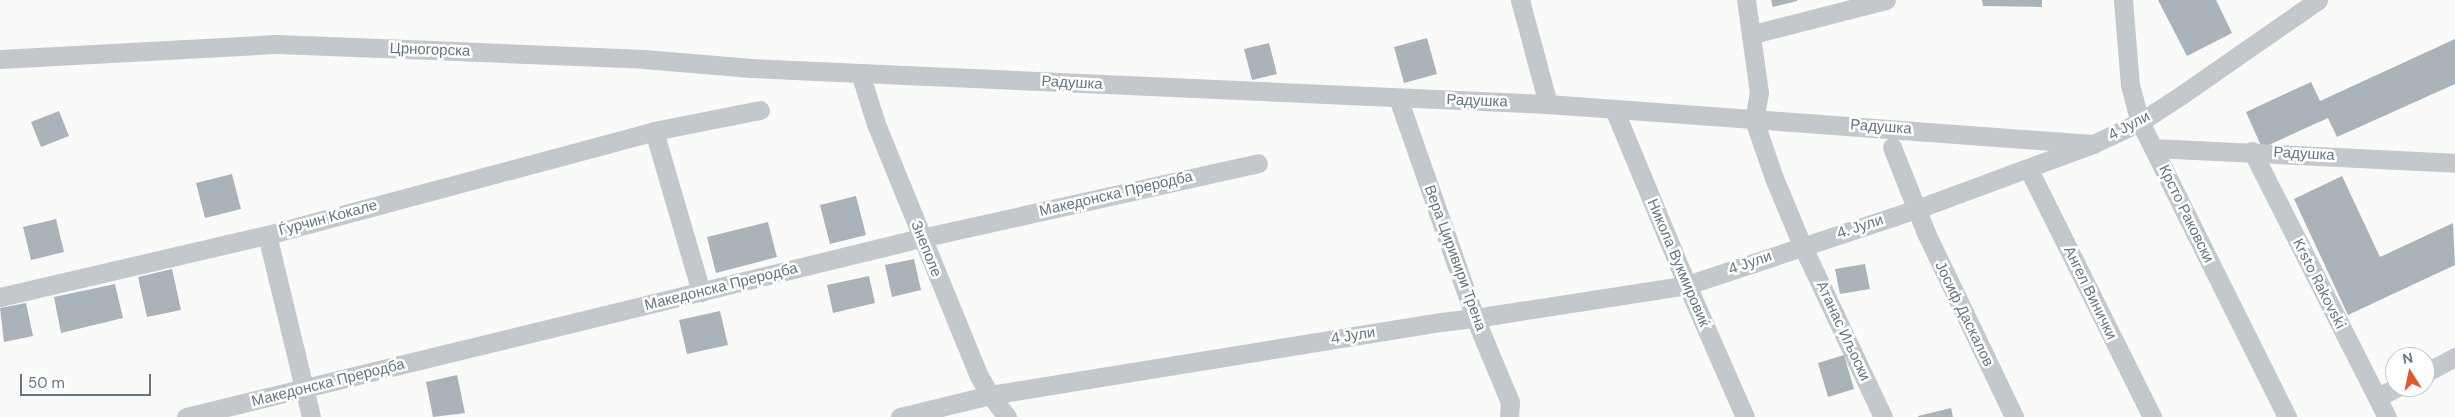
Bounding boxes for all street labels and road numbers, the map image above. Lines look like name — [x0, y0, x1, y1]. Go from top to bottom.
street label: Црногорска — [389, 40, 471, 60]
street label: Радушка — [1041, 72, 1103, 94]
street label: Радушка — [1446, 91, 1508, 111]
street label: 4 Јули — [2105, 108, 2153, 144]
street label: Радушка — [1850, 116, 1912, 138]
street label: Радушка — [2273, 143, 2335, 165]
street label: Крсто Раковски — [2155, 162, 2217, 266]
street label: Македонска Преродба — [1037, 168, 1195, 220]
street label: Вера Циривири Трена — [1420, 183, 1490, 333]
street label: Ѓурчин Кокале — [277, 196, 379, 240]
street label: Никола Вукмировиќ — [1643, 196, 1713, 330]
street label: 4. Јули — [1834, 211, 1886, 243]
street label: Знеполе — [907, 218, 945, 280]
street label: Krsto Rakovski — [2289, 236, 2349, 332]
street label: Ангел Винички — [2060, 243, 2120, 343]
street label: 4 Јули — [1726, 247, 1774, 279]
street label: Македонска Преродба — [643, 259, 799, 315]
street label: Јосиф Даскалов — [1931, 259, 1997, 369]
street label: Aтанас Иљоски — [1812, 278, 1874, 384]
street label: 4 Јули — [1329, 324, 1377, 348]
street label: Македонска Преродба — [250, 355, 406, 411]

